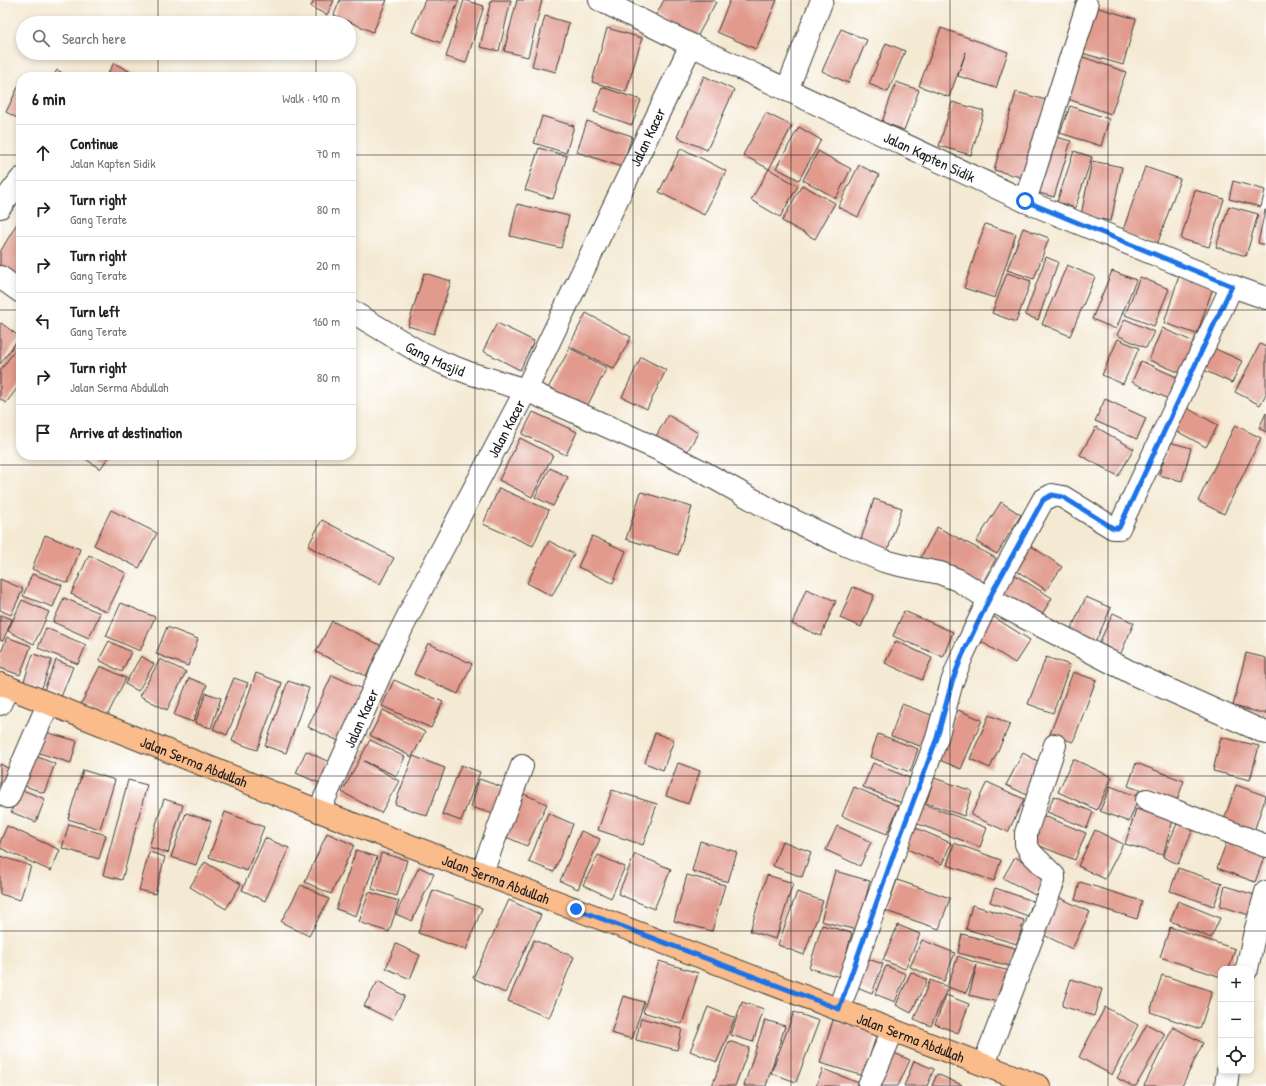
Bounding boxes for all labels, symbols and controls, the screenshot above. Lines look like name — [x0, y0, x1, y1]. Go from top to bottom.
search box — [16, 16, 356, 60]
icon: search — [30, 27, 52, 49]
text: Search here — [62, 28, 126, 49]
text: 6 min — [32, 87, 66, 110]
text: Walk · 410 m — [282, 89, 340, 107]
street label: Jalan Kacer — [624, 104, 670, 170]
street label: Jalan Kapten Sidik — [880, 126, 979, 187]
text: Continue — [70, 133, 118, 154]
icon: ahead — [32, 142, 54, 164]
text: 70 m — [316, 144, 340, 162]
text: Jalan Kapten Sidik — [70, 154, 156, 172]
text: Turn right — [70, 189, 126, 210]
route start — [1016, 192, 1034, 210]
icon: right — [32, 198, 54, 220]
text: 80 m — [317, 200, 340, 218]
text: Gang Terate — [70, 210, 127, 228]
text: Turn right — [70, 245, 126, 266]
icon: right — [32, 254, 54, 276]
text: 20 m — [316, 256, 340, 274]
text: Gang Terate — [70, 266, 127, 284]
text: Turn left — [70, 301, 120, 322]
icon: left — [32, 310, 54, 332]
text: 160 m — [312, 312, 340, 330]
text: Gang Terate — [70, 322, 127, 340]
street label: Gang Masjid — [402, 336, 468, 381]
text: Turn right — [70, 357, 126, 378]
icon: right — [32, 366, 54, 388]
text: 80 m — [317, 368, 340, 386]
text: Jalan Serma Abdullah — [70, 378, 169, 396]
street label: Jalan Kacer — [482, 395, 530, 461]
icon: arrive — [32, 422, 54, 444]
text: Arrive at destination — [70, 422, 182, 443]
street label: Jalan Kacer — [338, 685, 383, 751]
street label: Jalan Serma Abdullah — [137, 730, 251, 792]
street label: Jalan Serma Abdullah — [439, 849, 553, 909]
route end — [567, 900, 585, 918]
map controls — [1218, 966, 1254, 1074]
button: + — [1218, 966, 1254, 1002]
button: − — [1218, 1002, 1254, 1038]
street label: Jalan Serma Abdullah — [854, 1007, 968, 1067]
button: locate — [1218, 1038, 1254, 1074]

